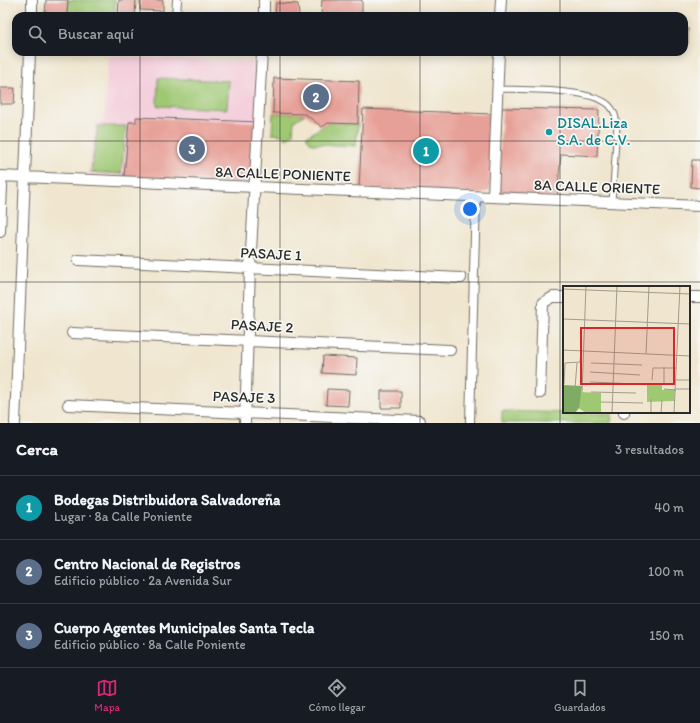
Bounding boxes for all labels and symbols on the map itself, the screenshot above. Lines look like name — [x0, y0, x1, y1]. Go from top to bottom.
pin: 2 — [303, 82, 329, 112]
place label: DISAL.Liza S.A. de C.V. — [557, 114, 630, 149]
marker: DISAL.Liza S.A. de C.V. — [544, 127, 554, 137]
pin: 3 — [179, 134, 205, 164]
pin: 1 — [413, 136, 439, 166]
street label: 8A CALLE PONIENTE — [215, 163, 351, 185]
street label: 8A CALLE ORIENTE — [534, 176, 660, 198]
your location — [460, 199, 480, 219]
street label: PASAJE 1 — [240, 243, 302, 265]
inset map — [563, 286, 690, 413]
street label: PASAJE 2 — [230, 315, 294, 337]
street label: PASAJE 3 — [212, 387, 276, 407]

